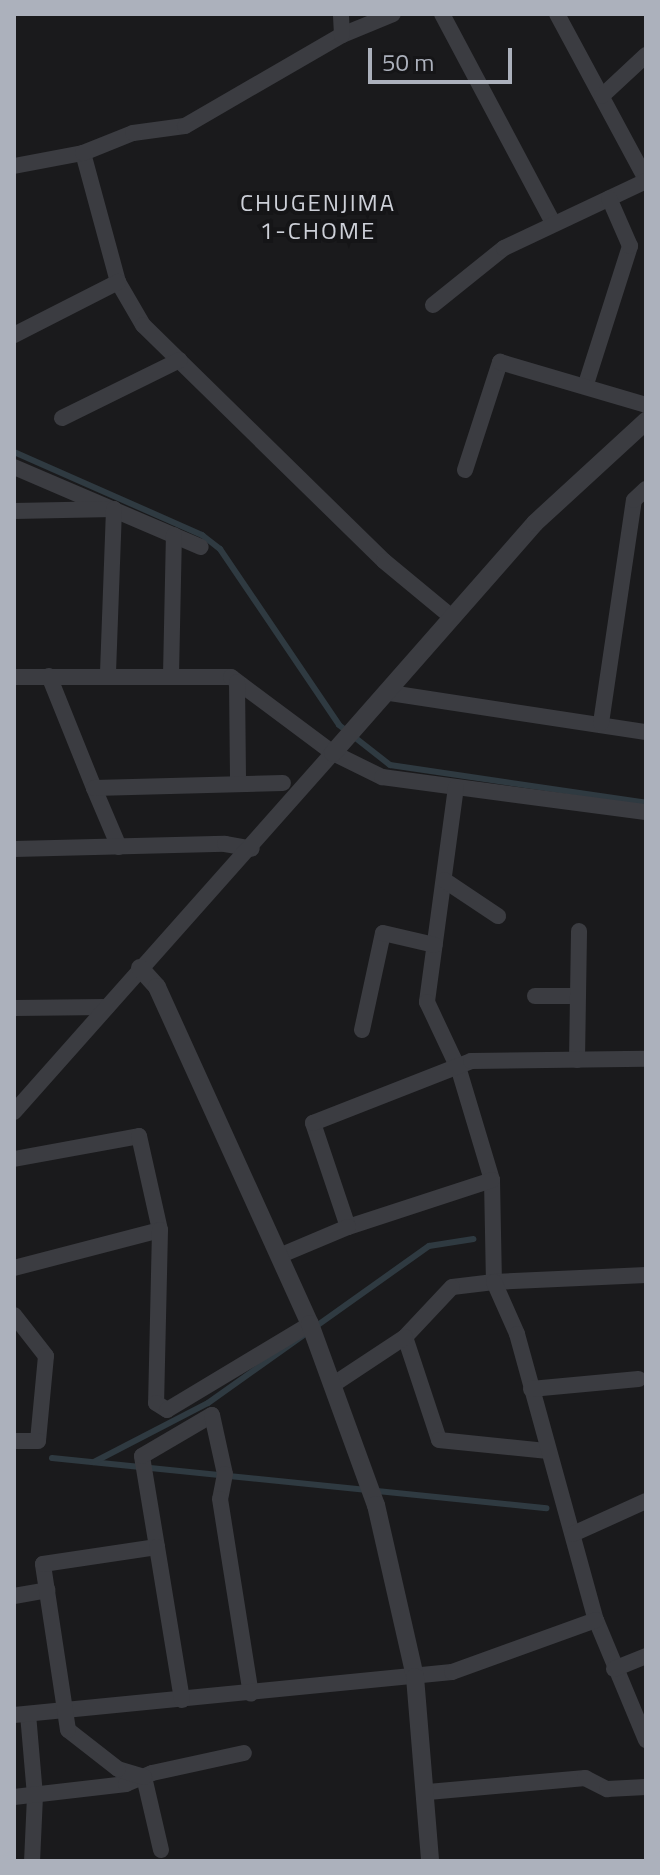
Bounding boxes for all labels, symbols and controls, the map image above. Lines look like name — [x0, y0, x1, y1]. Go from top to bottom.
scale bar — [372, 32, 516, 82]
text: 50 m — [382, 44, 434, 80]
district label: CHUGENJIMA 1-CHOME — [240, 189, 396, 245]

